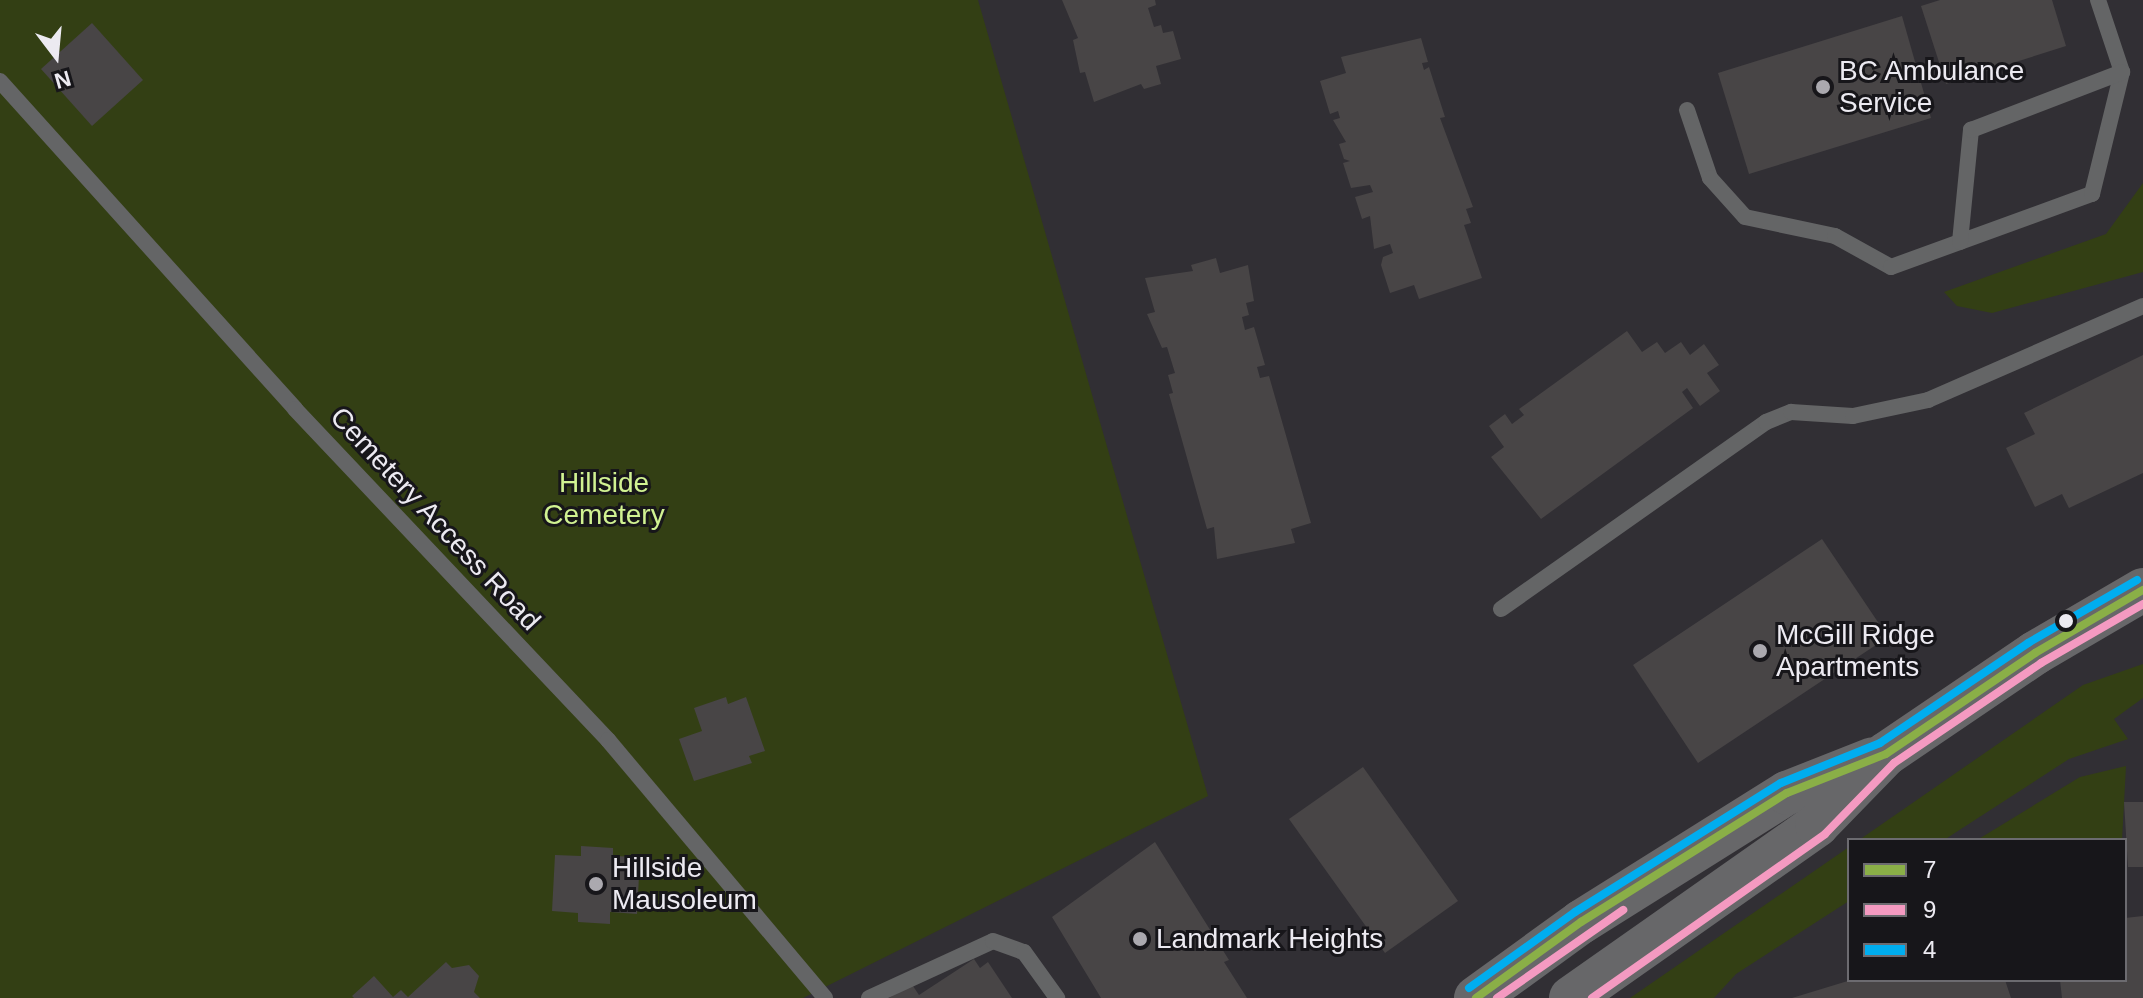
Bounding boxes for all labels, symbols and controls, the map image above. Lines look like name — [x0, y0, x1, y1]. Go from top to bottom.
north arrow — [16, 16, 96, 96]
place label: BC Ambulance Service — [1839, 54, 2026, 120]
text: N — [52, 65, 74, 94]
marker: BC Ambulance Service — [1814, 78, 1832, 96]
street label: Cemetery Access Road — [322, 400, 548, 638]
park label: Hillside Cemetery — [543, 466, 665, 532]
unlabelled marker — [2058, 613, 2074, 629]
place label: McGill Ridge Apartments — [1776, 618, 1935, 684]
marker: McGill Ridge Apartments — [1751, 642, 1769, 660]
legend — [1847, 838, 2127, 982]
place label: Hillside Mausoleum — [612, 851, 757, 917]
text: 7 — [1923, 856, 1936, 883]
marker: Hillside Mausoleum — [587, 875, 605, 893]
text: 9 — [1923, 896, 1936, 923]
place label: Landmark Heights — [1156, 922, 1383, 956]
marker: Landmark Heights — [1131, 930, 1149, 948]
text: 4 — [1923, 936, 1936, 963]

